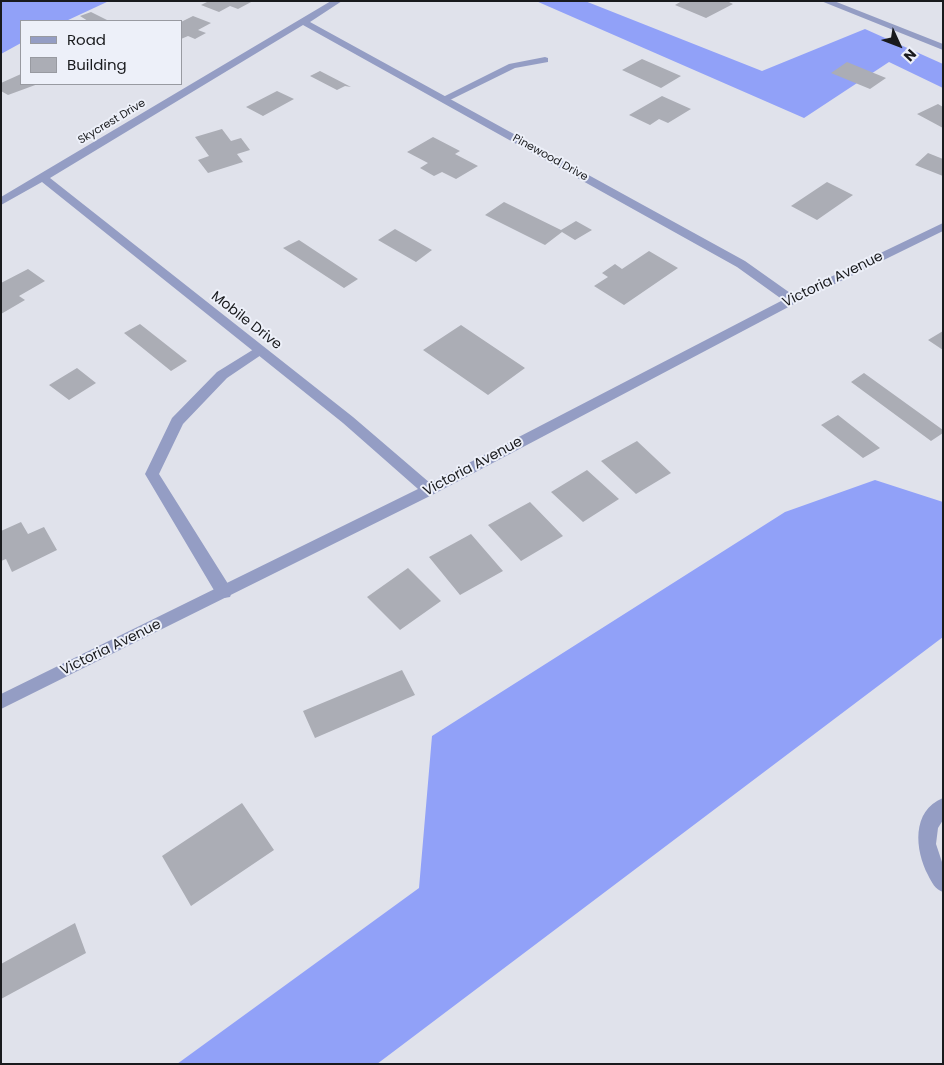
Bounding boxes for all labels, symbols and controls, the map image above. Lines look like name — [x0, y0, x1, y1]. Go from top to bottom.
legend — [20, 20, 182, 85]
north arrow — [874, 20, 924, 70]
text: Road — [67, 29, 106, 50]
text: N — [899, 45, 921, 66]
text: Building — [67, 54, 127, 75]
street label: Skycrest Drive — [76, 97, 148, 147]
street label: Pinewood Drive — [510, 132, 590, 184]
street label: Victoria Avenue — [780, 248, 886, 312]
street label: Mobile Drive — [207, 288, 285, 354]
street label: Victoria Avenue — [421, 434, 525, 500]
street label: Victoria Avenue — [58, 616, 164, 680]

